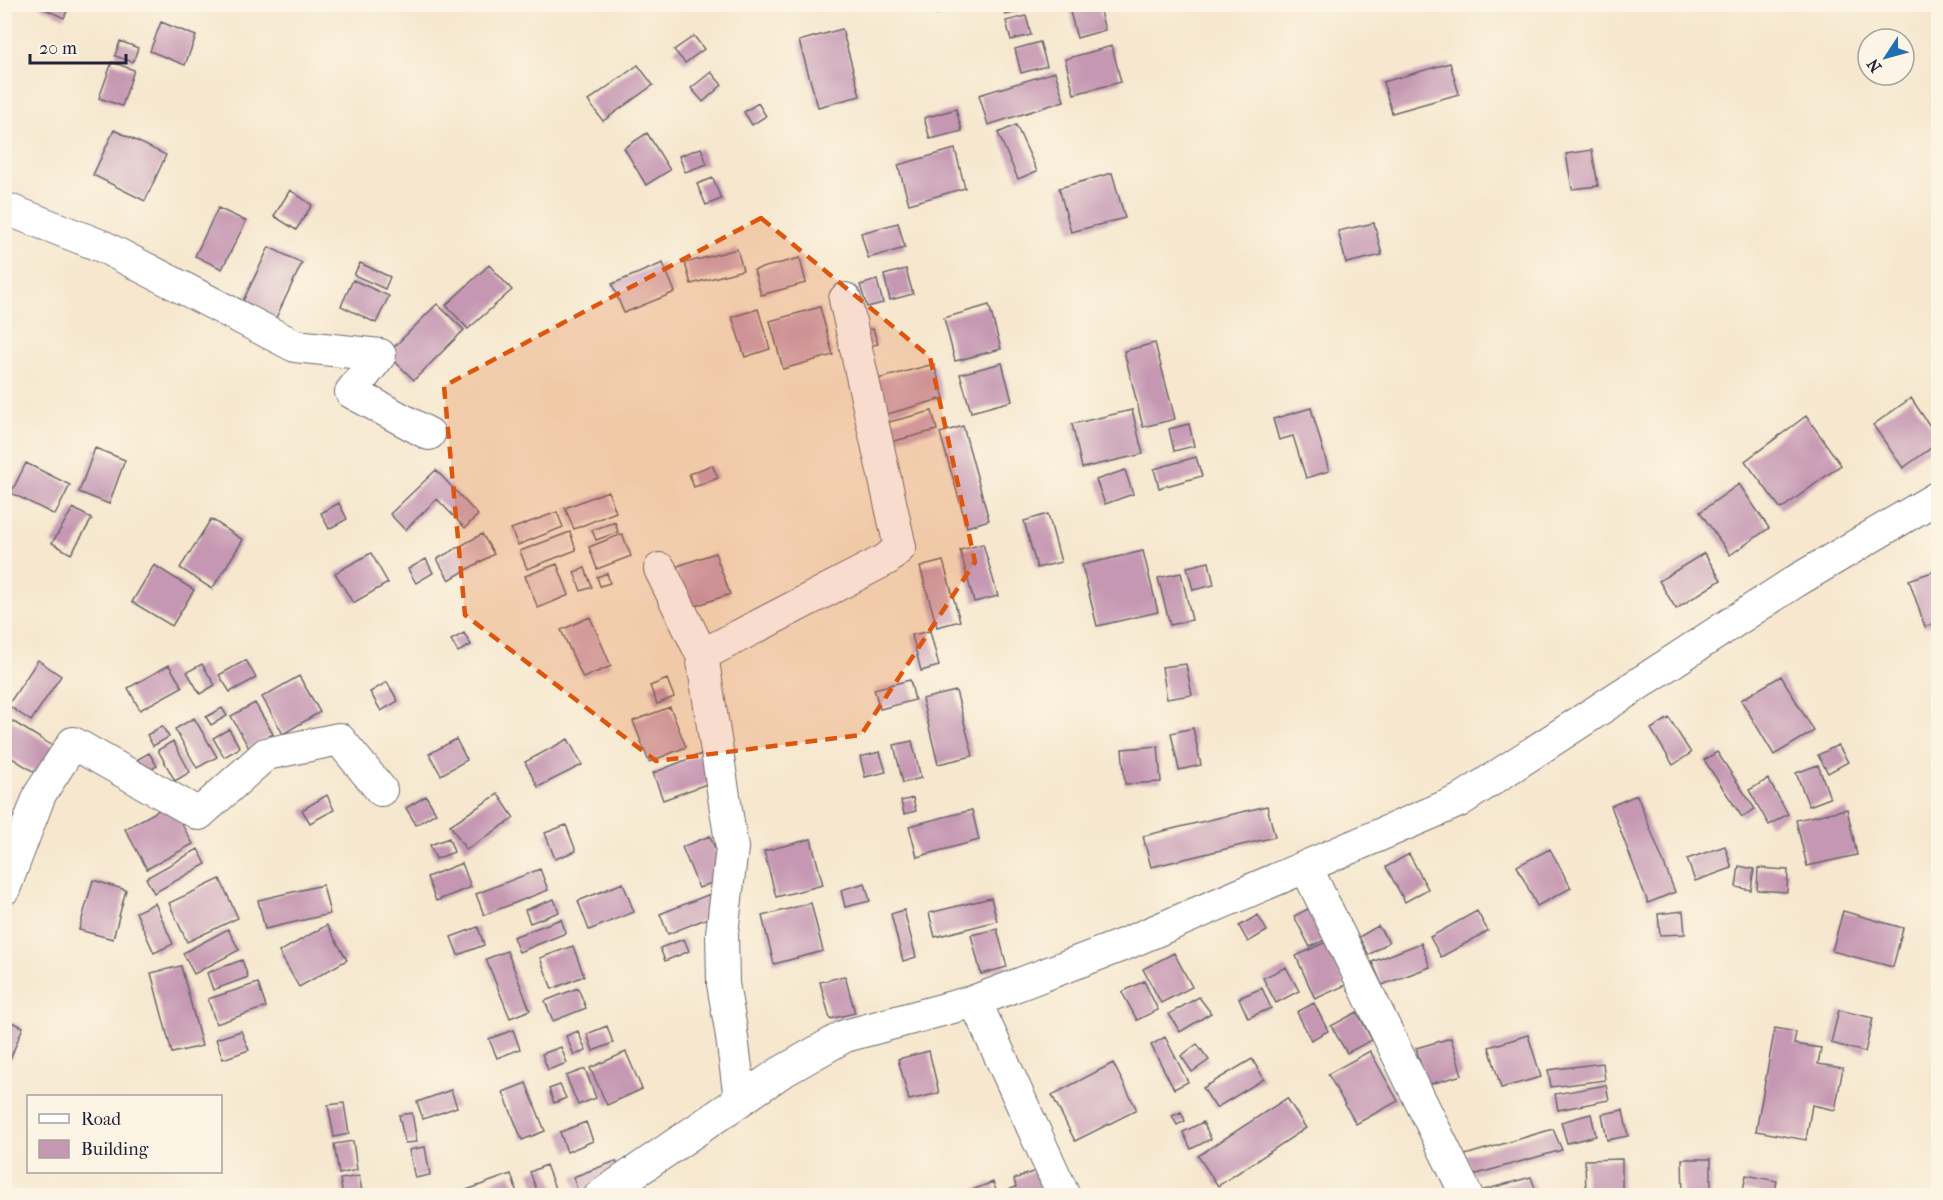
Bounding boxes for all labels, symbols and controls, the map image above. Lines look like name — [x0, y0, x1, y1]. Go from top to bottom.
scale bar — [30, 27, 126, 65]
north arrow — [1856, 27, 1916, 87]
text: 20 m — [39, 38, 77, 59]
text: N — [1863, 54, 1886, 76]
legend — [27, 1095, 222, 1173]
text: Road — [81, 1109, 121, 1130]
text: Building — [81, 1139, 149, 1160]

